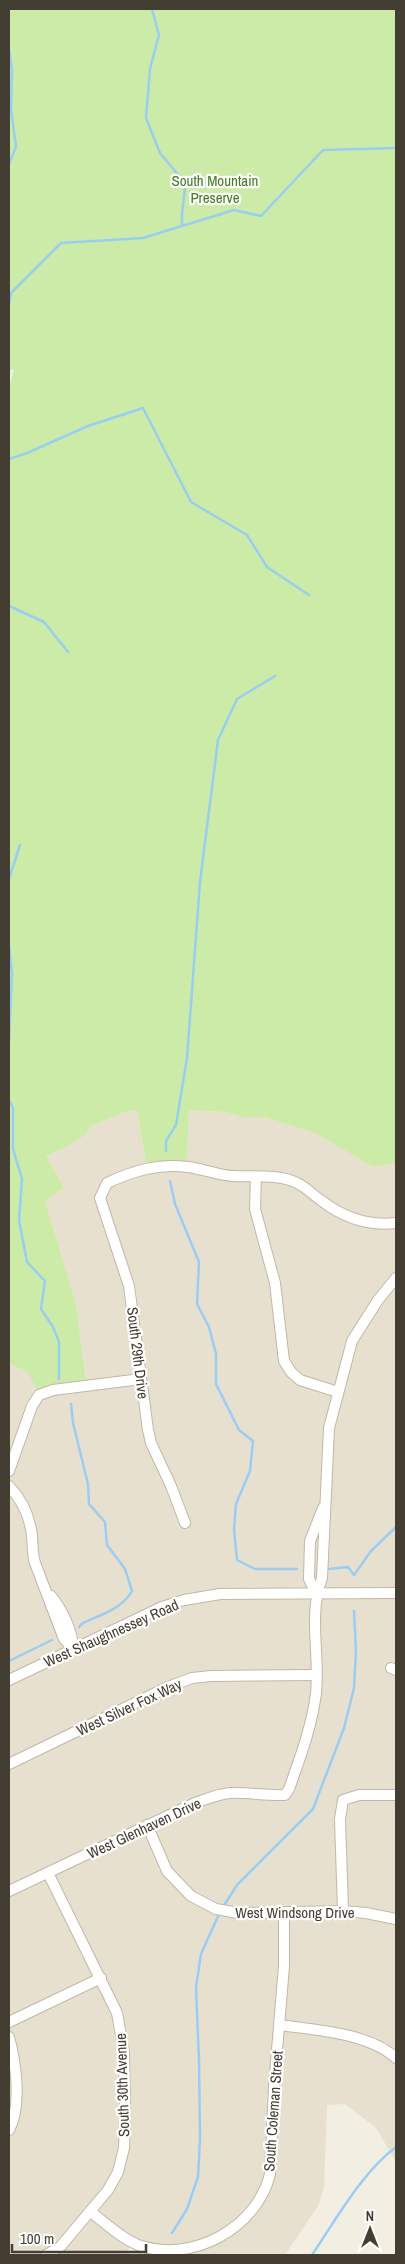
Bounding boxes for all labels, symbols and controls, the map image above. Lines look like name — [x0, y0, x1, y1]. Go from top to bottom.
park label: South Mountain Preserve — [172, 170, 258, 208]
street label: South 29th Drive — [122, 1306, 154, 1400]
street label: West Shaughnessey Road — [40, 1594, 182, 1672]
street label: West Silver Fox Way — [73, 1673, 186, 1741]
street label: West Glenhaven Drive — [84, 1792, 205, 1864]
street label: West Windsong Drive — [235, 1902, 355, 1923]
street label: South 30th Avenue — [110, 2033, 134, 2137]
street label: South Coleman Street — [258, 2049, 288, 2172]
north arrow — [345, 2204, 395, 2254]
text: N — [366, 2207, 374, 2225]
scale bar — [12, 2222, 146, 2254]
text: 100 m — [20, 2228, 54, 2249]

